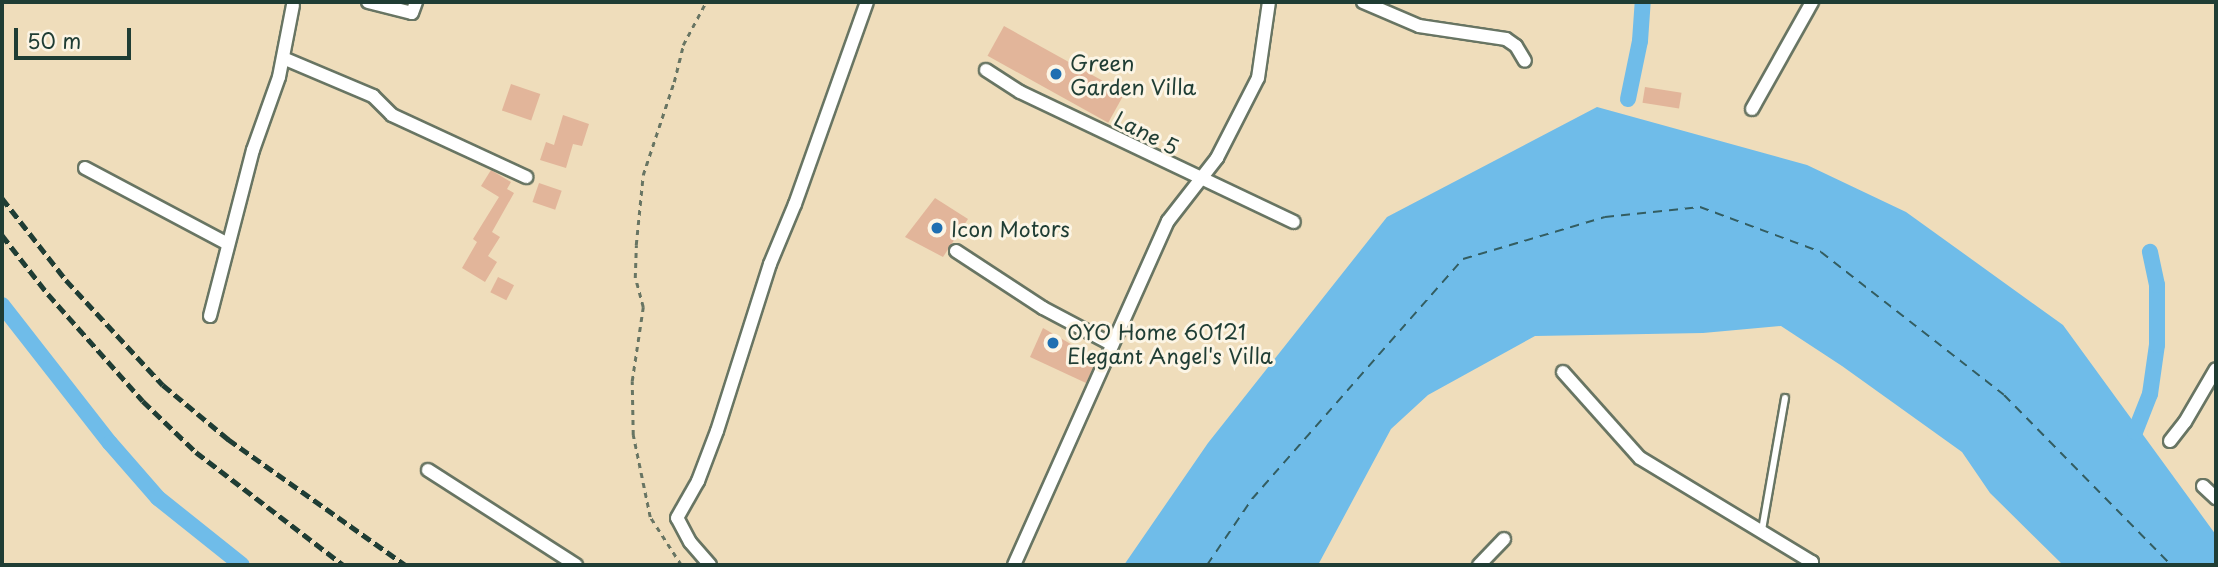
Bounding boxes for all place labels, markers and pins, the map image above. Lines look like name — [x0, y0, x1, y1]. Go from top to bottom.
place label: Green Garden Villa — [1070, 49, 1196, 99]
marker: Green Garden Villa — [1048, 66, 1064, 82]
place label: Icon Motors — [951, 215, 1070, 241]
marker: Icon Motors — [929, 220, 945, 236]
place label: OYO Home 60121 Elegant Angel's Villa — [1067, 318, 1274, 368]
marker: OYO Home 60121 Elegant Angel's Villa — [1045, 335, 1061, 351]

